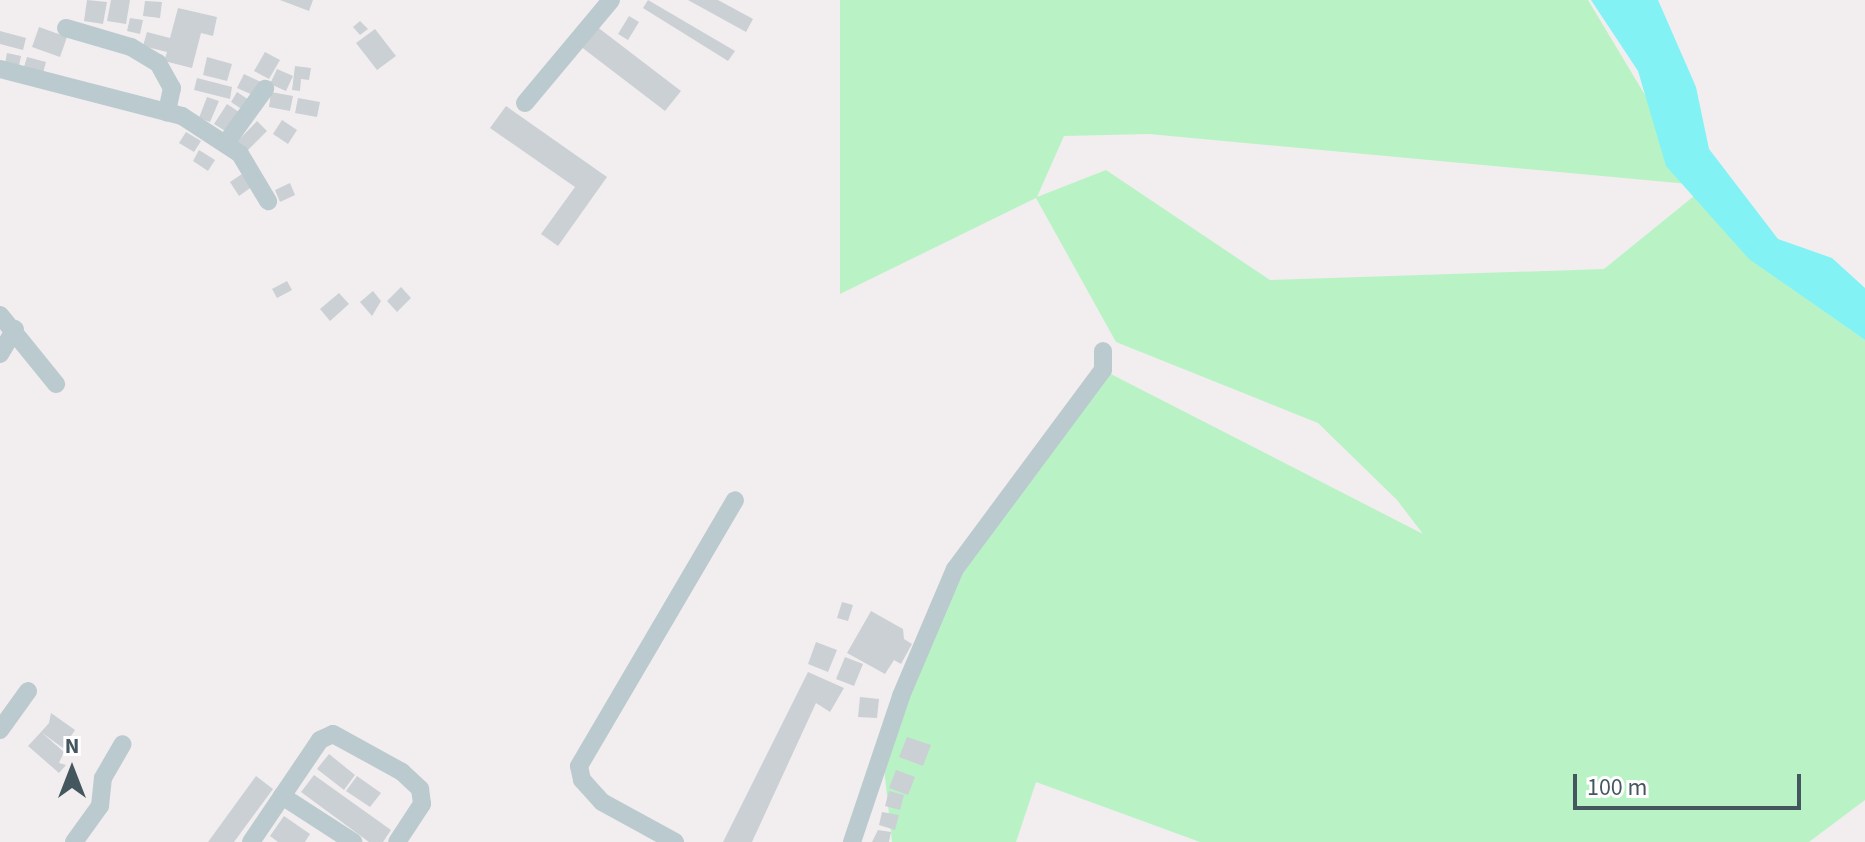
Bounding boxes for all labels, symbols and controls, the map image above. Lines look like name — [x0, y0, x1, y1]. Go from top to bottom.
north arrow — [32, 730, 112, 810]
text: N — [65, 730, 79, 762]
scale bar — [1577, 758, 1805, 808]
text: 100 m — [1587, 770, 1647, 805]

